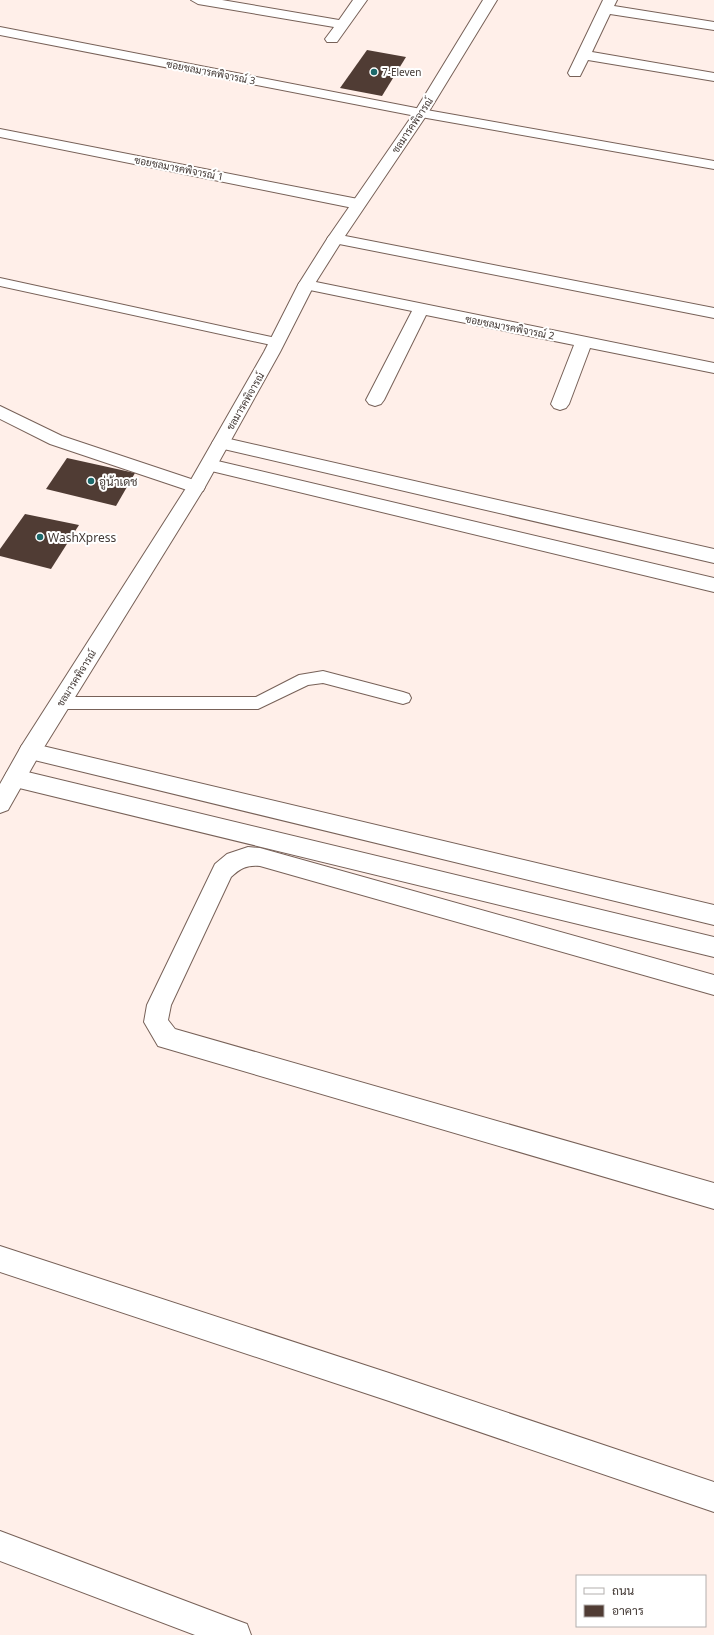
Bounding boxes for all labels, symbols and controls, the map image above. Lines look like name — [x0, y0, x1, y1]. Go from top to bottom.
street label: ซอยชลมารคพิจารณ์ 3 — [165, 56, 257, 88]
place label: 7-Eleven — [382, 65, 421, 79]
marker: 7-Eleven — [369, 67, 379, 77]
street label: ชลมารคพิจารณ์ — [388, 94, 436, 156]
street label: ซอยชลมารคพิจารณ์ 1 — [133, 152, 225, 184]
street label: ซอยชลมารคพิจารณ์ 2 — [464, 311, 556, 343]
street label: ชลมารคพิจารณ์ — [223, 370, 267, 432]
place label: อู่น้าเดช — [99, 473, 138, 490]
marker: อู่น้าเดช — [86, 476, 96, 486]
place label: WashXpress — [48, 529, 116, 546]
marker: WashXpress — [35, 532, 45, 542]
street label: ชลมารคพิจารณ์ — [53, 647, 99, 709]
legend — [576, 1575, 706, 1627]
text: ถนน — [612, 1582, 635, 1599]
text: อาคาร — [612, 1602, 644, 1619]

